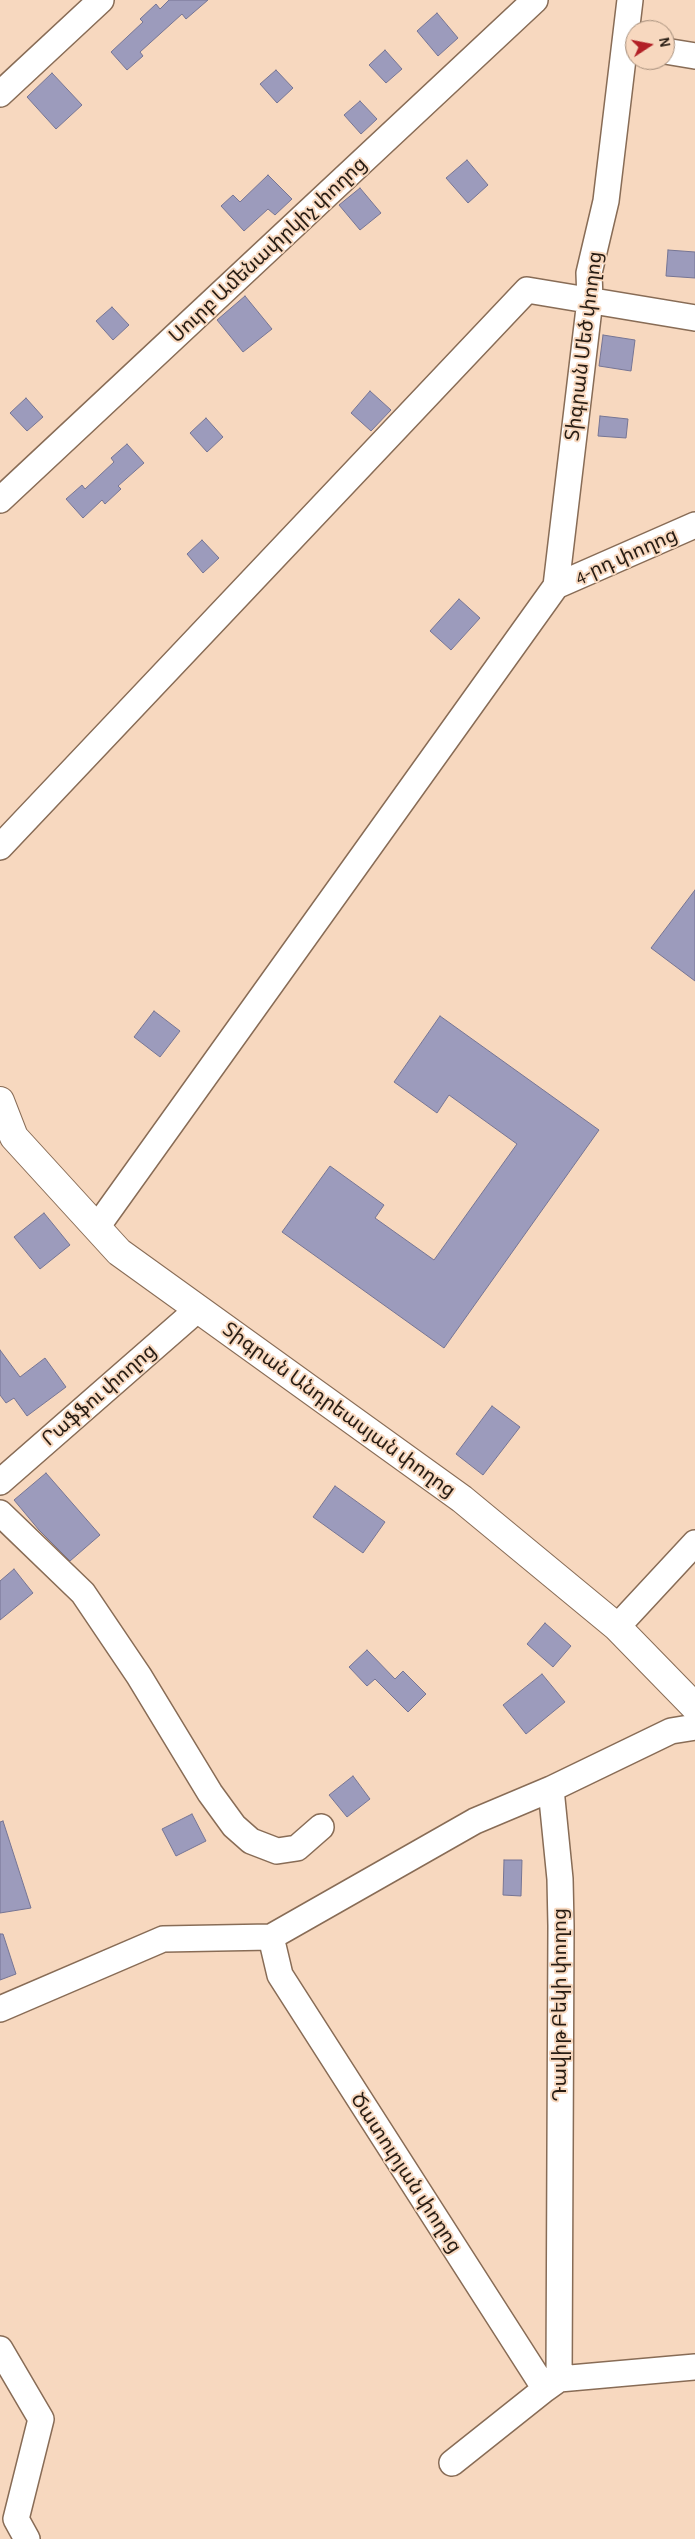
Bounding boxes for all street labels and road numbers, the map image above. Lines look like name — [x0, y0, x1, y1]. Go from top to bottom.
street label: Սուրբ Ամենափրկիչ փողոց — [164, 152, 372, 348]
street label: Տիգրան Մեծ փողոց — [560, 250, 608, 442]
street label: 4-րդ փողոց — [571, 523, 681, 589]
street label: Տիգրան Անդրեասյան փողոց — [218, 1317, 460, 1503]
street label: Րաֆֆու փողոց — [37, 1339, 161, 1451]
street label: Դավիթ Բեկի փողոց — [548, 1908, 572, 2102]
street label: Ծատուրյան փողոց — [345, 2088, 467, 2258]

